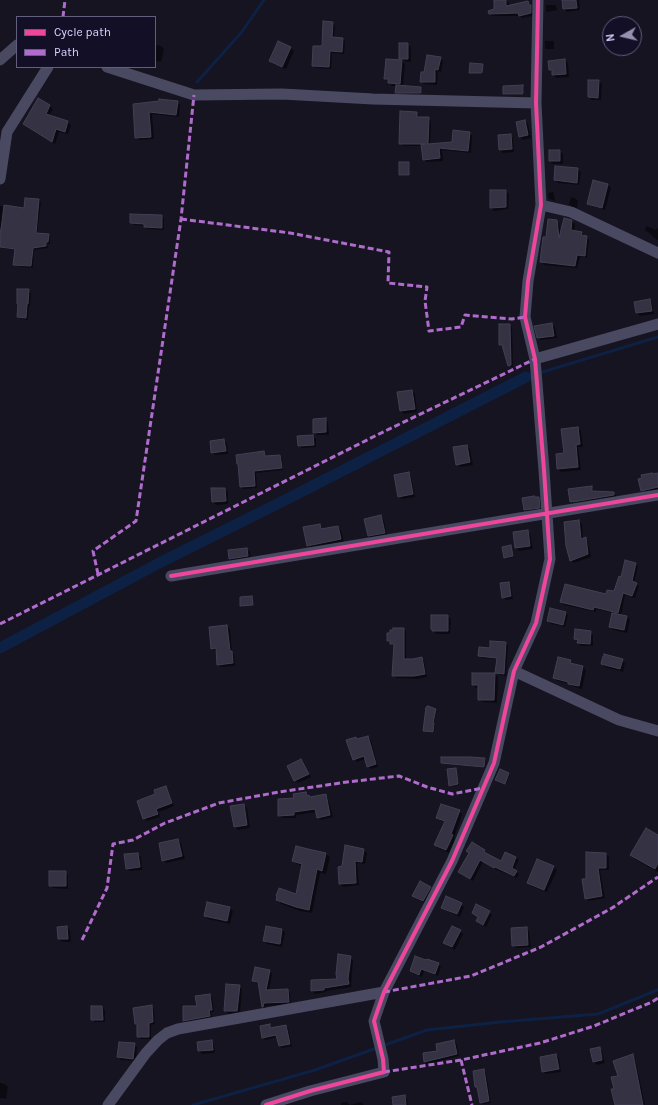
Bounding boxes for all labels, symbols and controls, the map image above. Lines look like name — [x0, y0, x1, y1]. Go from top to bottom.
legend — [16, 16, 156, 68]
north arrow — [602, 16, 642, 56]
text: Cycle path — [54, 25, 111, 39]
text: N — [604, 33, 618, 42]
text: Path — [54, 45, 79, 59]

